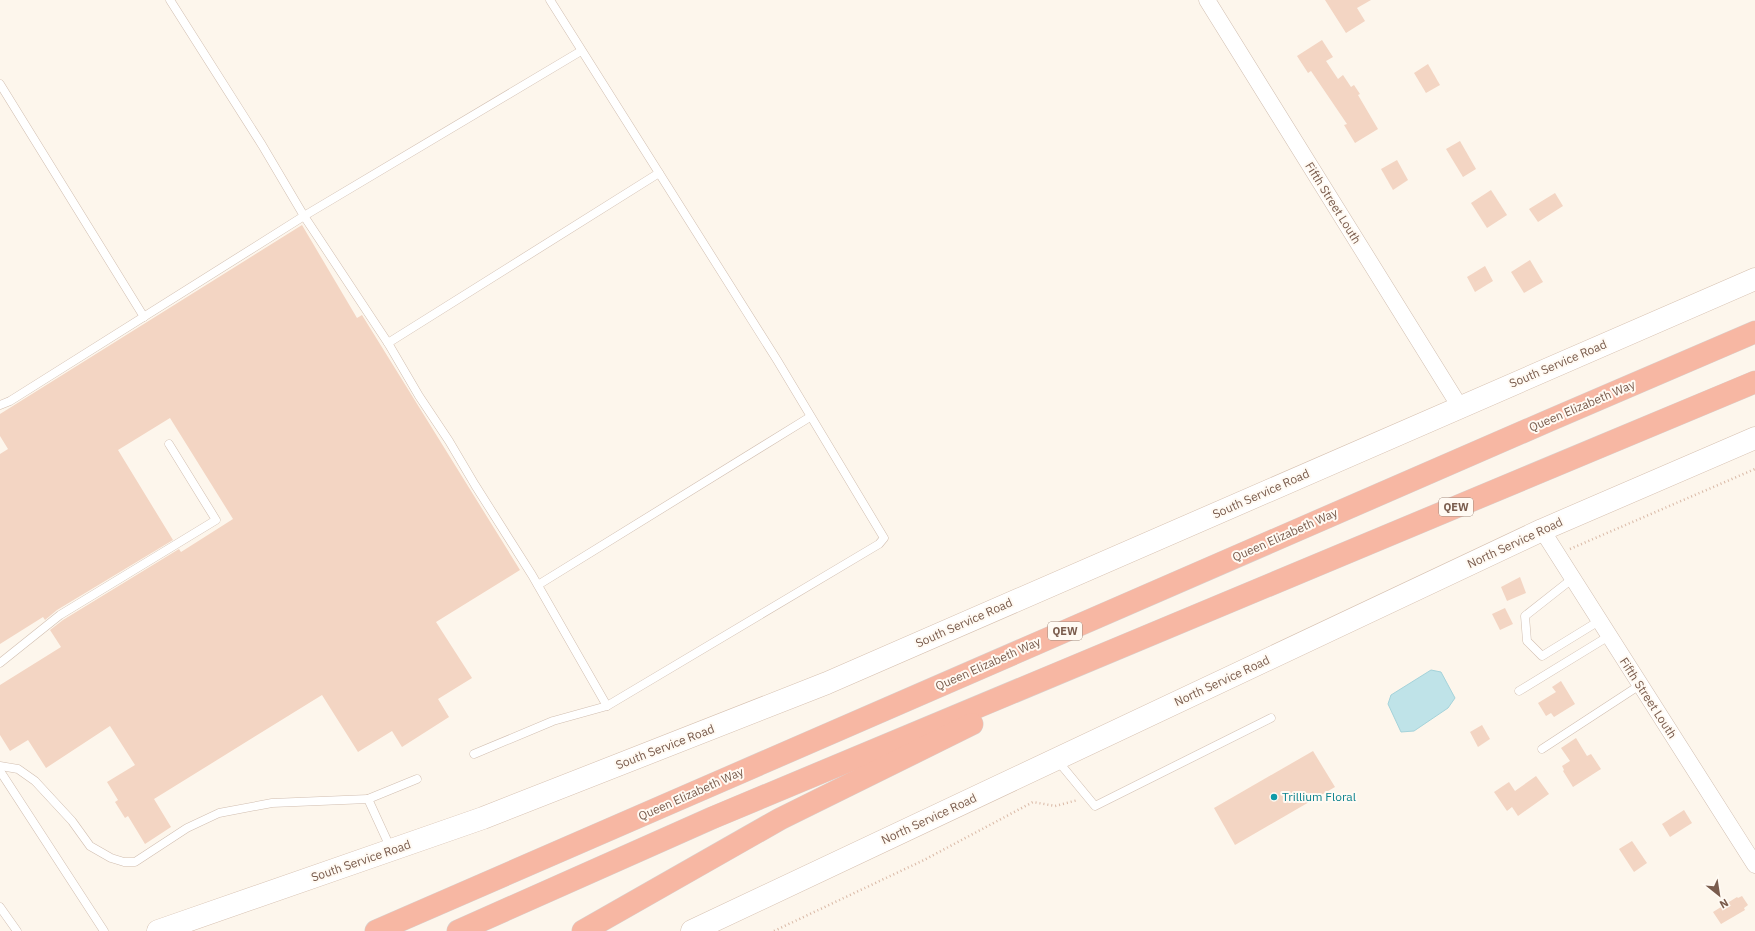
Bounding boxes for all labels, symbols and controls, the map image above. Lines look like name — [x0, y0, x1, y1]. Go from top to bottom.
street label: Fifth Street Louth — [1302, 159, 1365, 246]
street label: South Service Road — [1507, 336, 1609, 391]
street label: Queen Elizabeth Way — [1527, 376, 1637, 435]
street label: South Service Road — [1210, 465, 1312, 522]
road number: QEW — [1439, 498, 1473, 516]
street label: Queen Elizabeth Way — [1230, 505, 1340, 565]
street label: North Service Road — [1465, 514, 1565, 571]
street label: South Service Road — [913, 594, 1015, 651]
road number: QEW — [1048, 622, 1082, 640]
street label: Queen Elizabeth Way — [933, 634, 1043, 694]
street label: North Service Road — [1172, 652, 1272, 709]
street label: Fifth Street Louth — [1617, 654, 1680, 741]
street label: South Service Road — [613, 721, 716, 772]
street label: Queen Elizabeth Way — [636, 764, 746, 824]
place label: Trillium Floral — [1282, 789, 1356, 804]
street label: North Service Road — [879, 790, 979, 847]
marker: Trillium Floral — [1269, 792, 1279, 802]
street label: South Service Road — [309, 836, 413, 885]
north arrow — [1699, 875, 1739, 915]
text: N — [1717, 896, 1731, 912]

